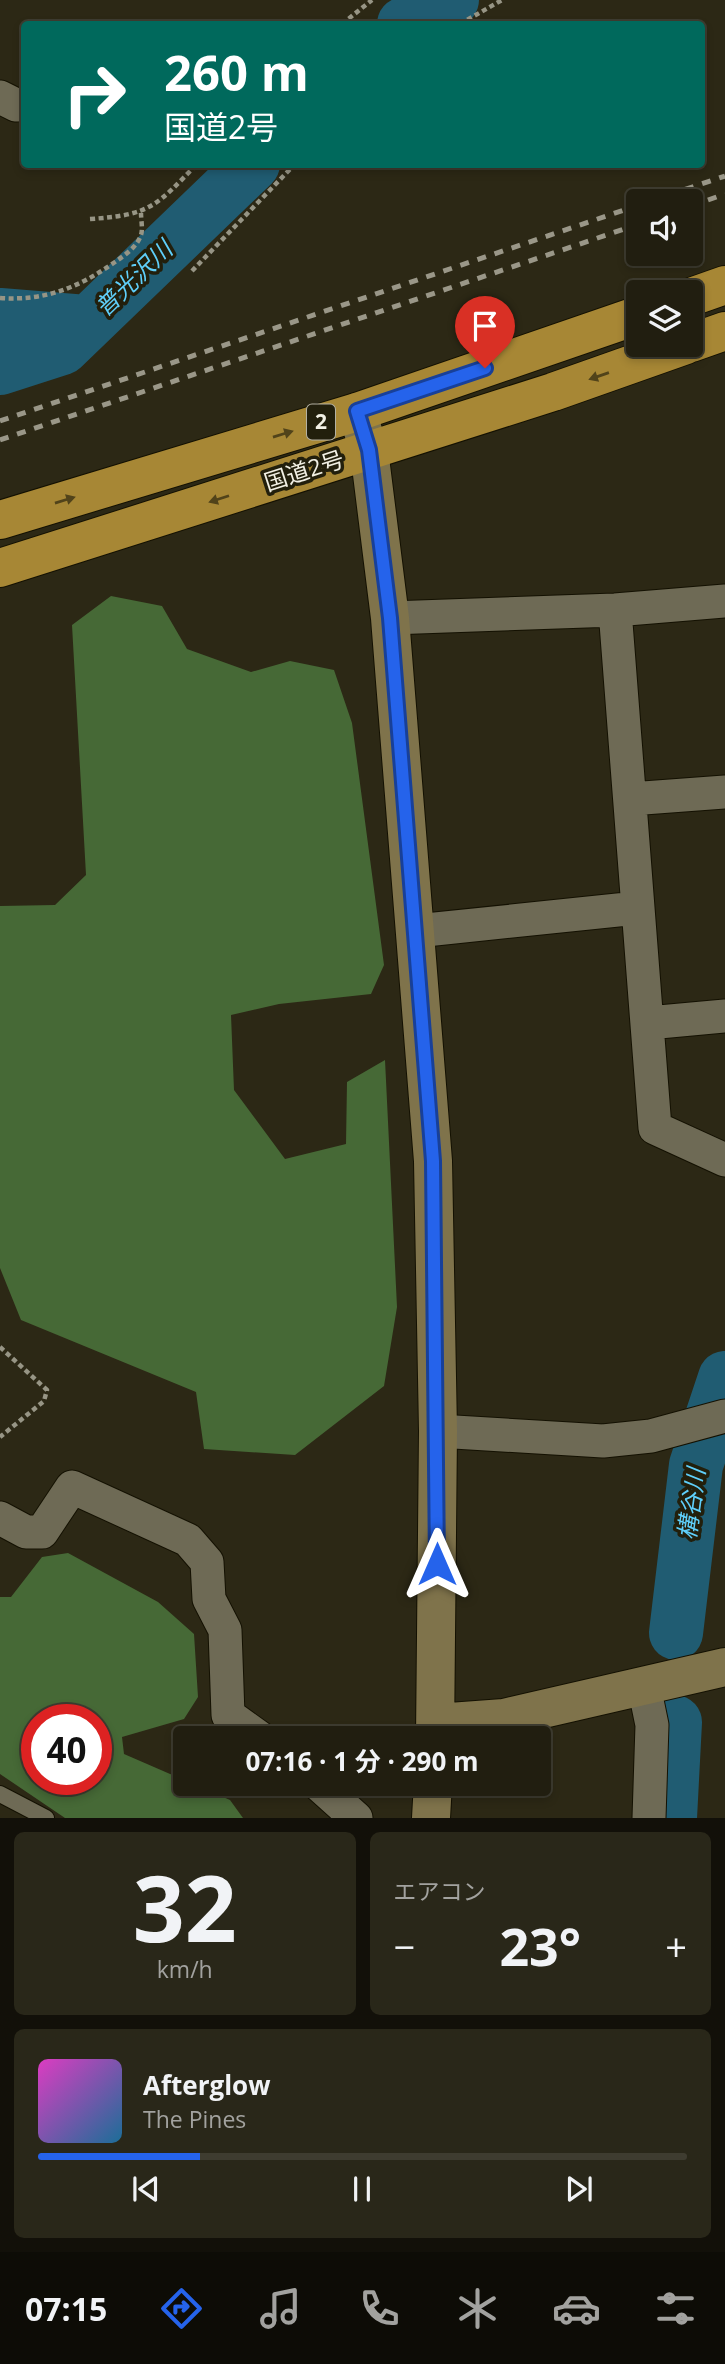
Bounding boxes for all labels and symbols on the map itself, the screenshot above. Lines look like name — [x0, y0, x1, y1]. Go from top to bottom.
water label: 普光沢川 — [87, 231, 181, 323]
pin — [455, 296, 515, 368]
one-way arrow — [588, 370, 609, 381]
road number: 2 — [307, 404, 335, 440]
one-way arrow — [273, 428, 294, 438]
street label: 国道2号 — [260, 442, 348, 498]
one-way arrow — [55, 494, 76, 504]
one-way arrow — [208, 494, 229, 504]
water label: 構谷川 — [669, 1463, 712, 1542]
position arrow — [400, 1527, 474, 1601]
speed limit sign: 40 — [21, 1704, 112, 1795]

